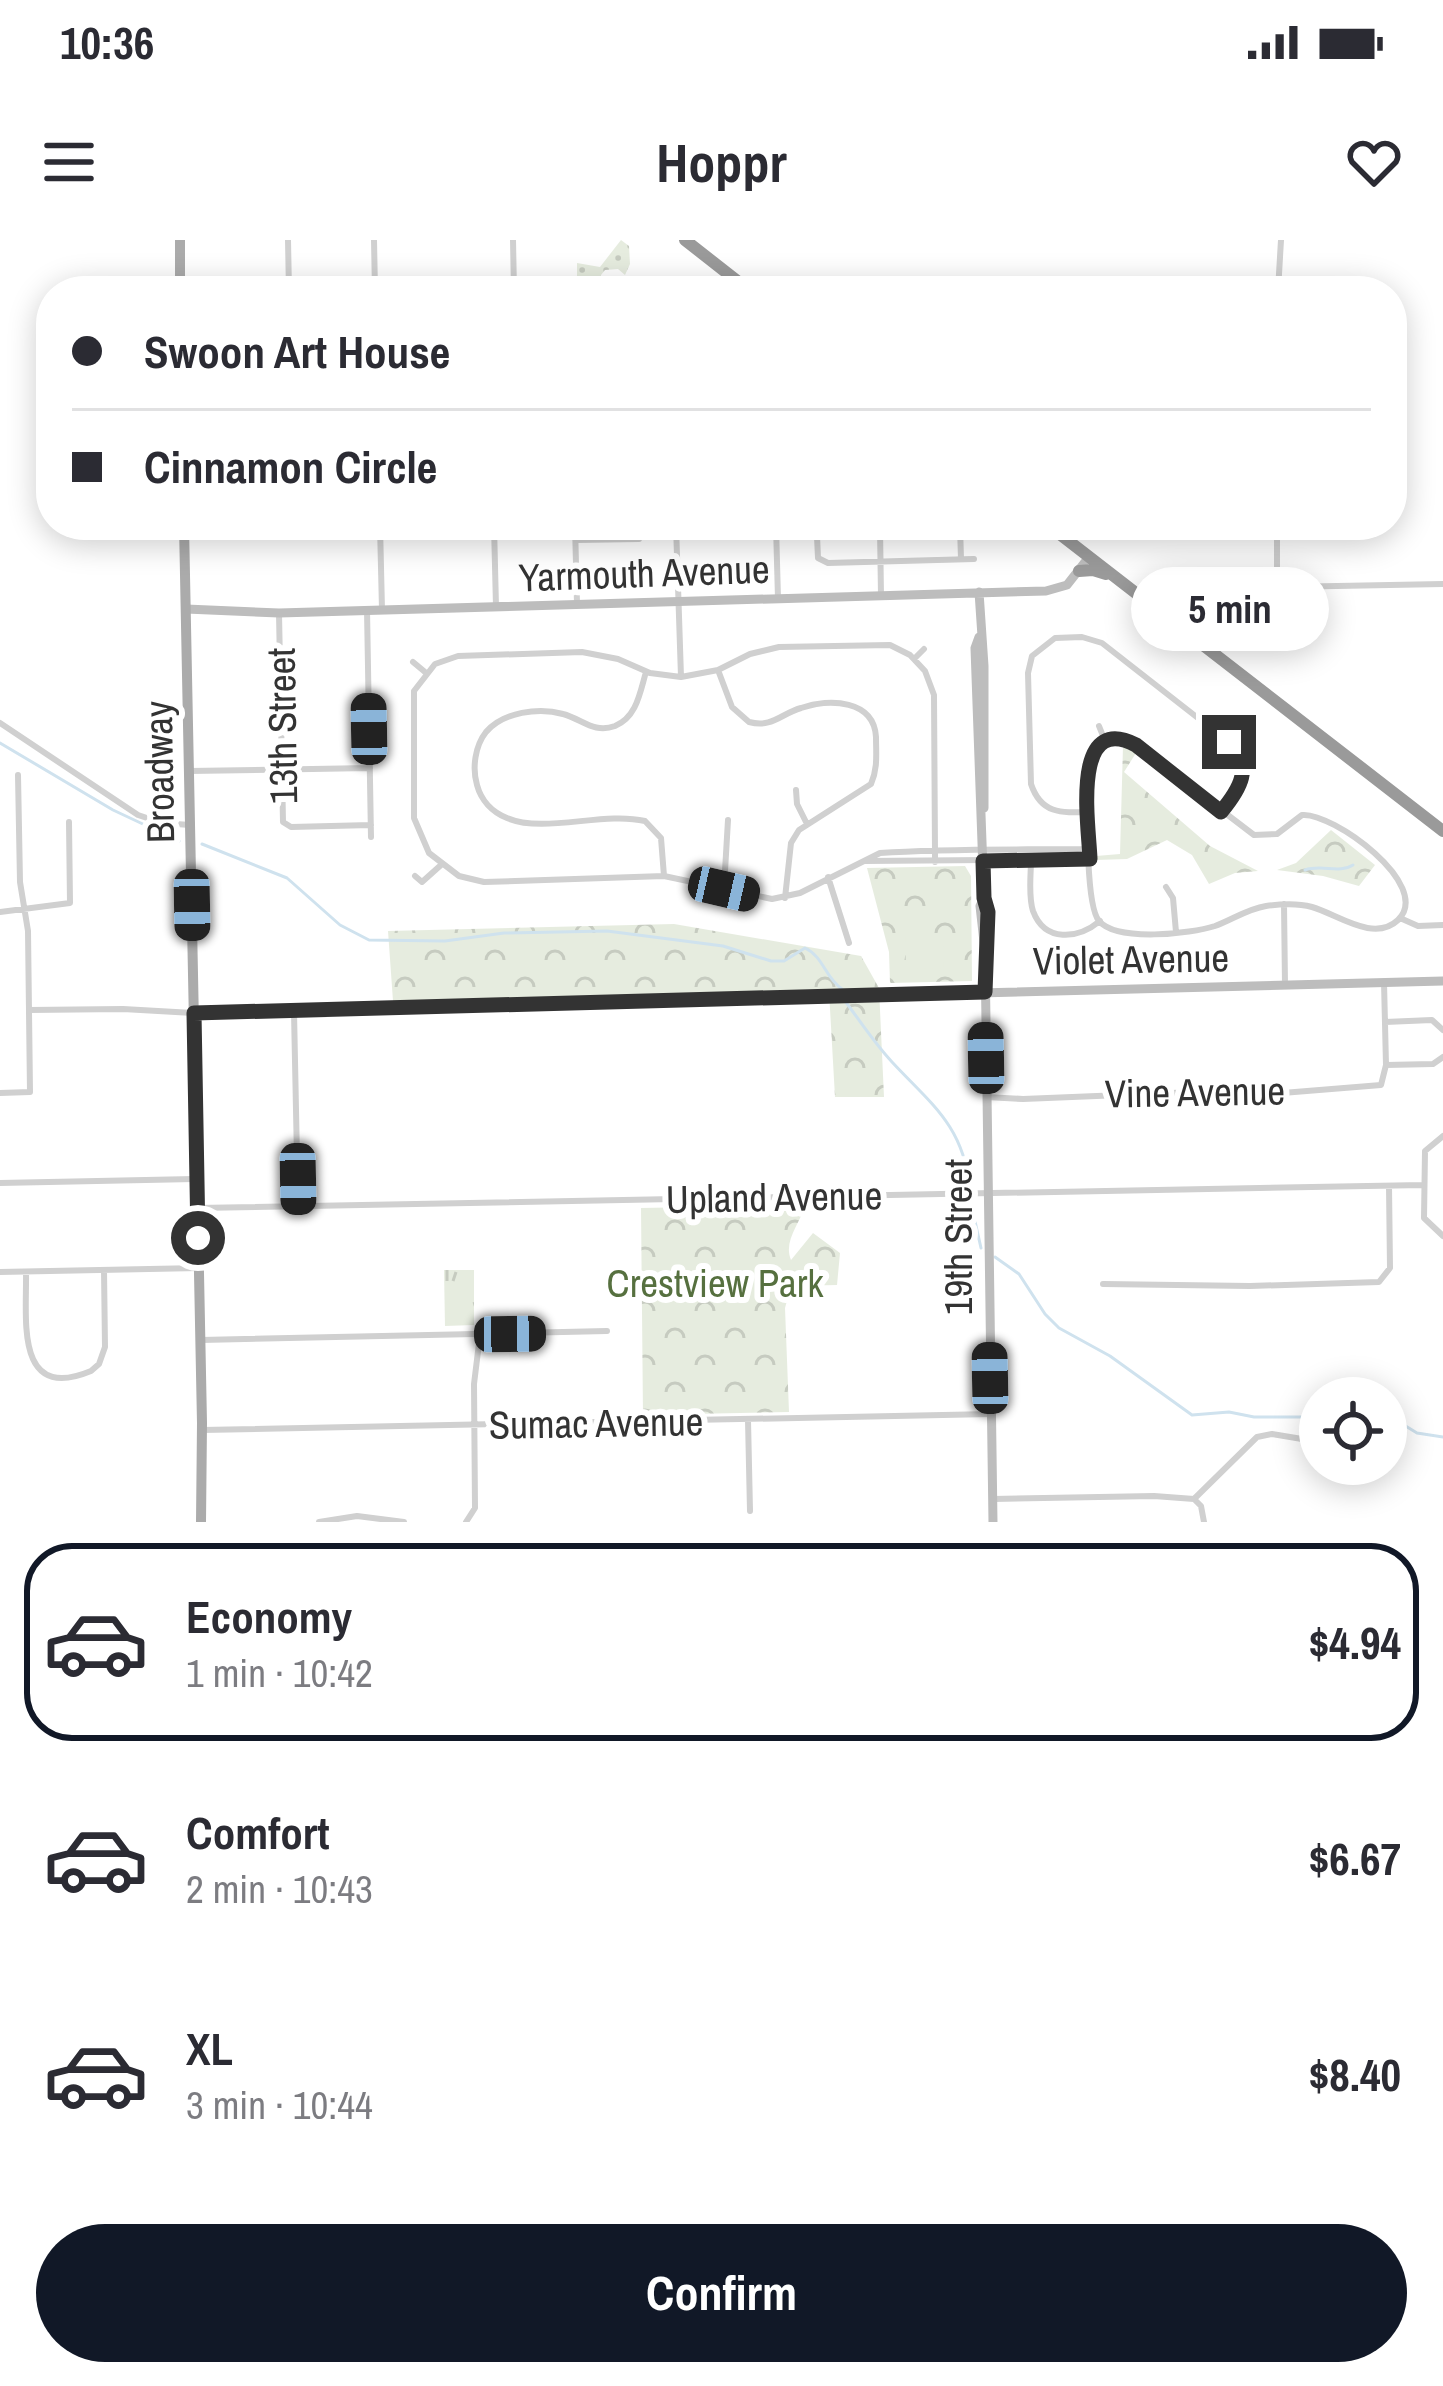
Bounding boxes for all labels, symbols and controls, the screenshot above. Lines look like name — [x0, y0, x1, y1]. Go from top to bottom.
text: 10:36 — [60, 12, 154, 73]
text: Hoppr — [656, 126, 787, 199]
icon: menu — [36, 129, 102, 195]
icon: heart — [1341, 129, 1407, 195]
text: Swoon Art House — [144, 321, 450, 382]
text: Cinnamon Circle — [144, 436, 437, 497]
street label: Yarmouth Avenue — [517, 543, 771, 603]
callout: 5 min — [1130, 568, 1328, 652]
text: 5 min — [1188, 583, 1272, 635]
street label: 13th Street — [255, 647, 309, 805]
car — [350, 693, 388, 765]
street label: Broadway — [132, 700, 186, 844]
route end — [1202, 715, 1256, 769]
car — [685, 863, 763, 915]
car — [173, 869, 211, 941]
street label: Violet Avenue — [1032, 931, 1230, 987]
car — [967, 1022, 1005, 1094]
street label: Vine Avenue — [1104, 1064, 1286, 1120]
car — [279, 1143, 317, 1215]
street label: 19th Street — [932, 1159, 984, 1315]
street label: Upland Avenue — [665, 1169, 883, 1225]
route start — [171, 1211, 225, 1265]
park label: Crestview Park — [607, 1257, 824, 1309]
car — [474, 1315, 546, 1353]
car — [971, 1342, 1009, 1414]
map controls — [1299, 1377, 1407, 1485]
button: locate — [1299, 1377, 1407, 1485]
street label: Sumac Avenue — [488, 1395, 704, 1451]
text: Economy — [186, 1586, 352, 1647]
icon: car — [42, 1588, 150, 1696]
text: $4.94 — [1309, 1612, 1401, 1673]
text: 1 min · 10:42 — [186, 1647, 373, 1699]
text: Comfort — [186, 1802, 329, 1863]
icon: car — [42, 1804, 150, 1912]
text: $6.67 — [1309, 1828, 1401, 1889]
text: 2 min · 10:43 — [186, 1863, 373, 1915]
text: XL — [186, 2018, 233, 2079]
icon: car — [42, 2020, 150, 2128]
text: $8.40 — [1309, 2044, 1401, 2105]
text: 3 min · 10:44 — [186, 2079, 373, 2131]
button: Confirm — [36, 2224, 1407, 2362]

